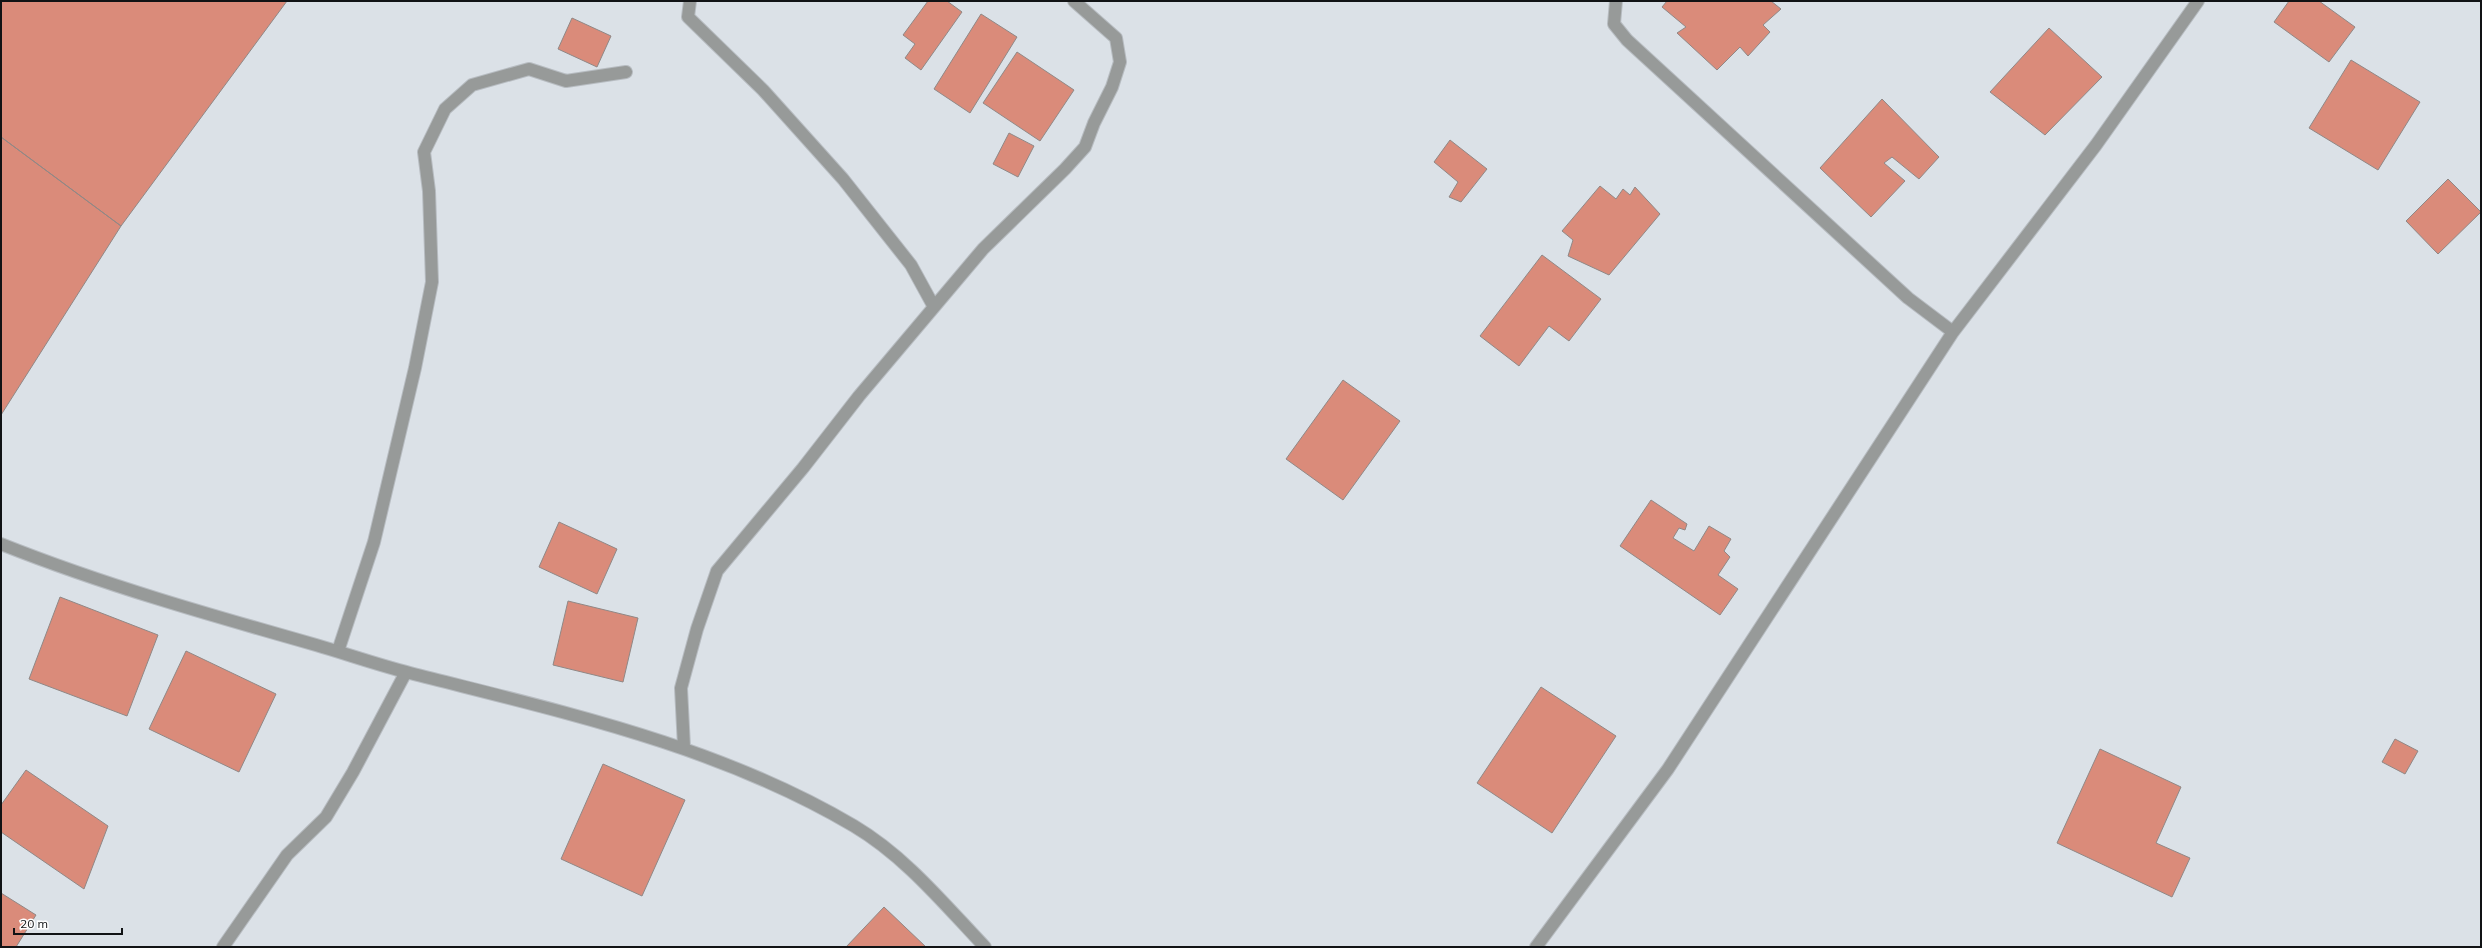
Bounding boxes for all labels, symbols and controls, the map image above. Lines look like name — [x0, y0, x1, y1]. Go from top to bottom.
scale bar — [14, 910, 122, 936]
text: 20 m — [20, 916, 48, 931]

